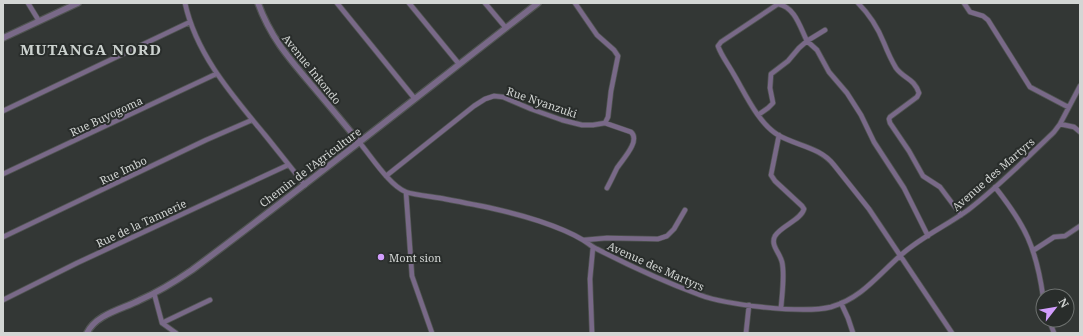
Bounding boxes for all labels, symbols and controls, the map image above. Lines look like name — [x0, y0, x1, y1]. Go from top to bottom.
street label: Avenue Inkondo — [279, 31, 345, 107]
district label: MUTANGA NORD — [20, 39, 162, 59]
street label: Rue Nyanzuki — [505, 83, 580, 121]
street label: Rue Buyogoma — [67, 93, 145, 139]
street label: Chemin de l'Agriculture — [256, 124, 364, 210]
street label: Avenue des Martyrs — [949, 134, 1037, 214]
street label: Rue Imbo — [97, 152, 149, 188]
street label: Rue de la Tannerie — [93, 195, 189, 251]
street label: Avenue des Martyrs — [605, 238, 707, 294]
place label: Mont sion — [389, 250, 441, 265]
marker: Mont sion — [376, 252, 386, 262]
north arrow — [1035, 288, 1075, 328]
text: N — [1055, 295, 1073, 310]

